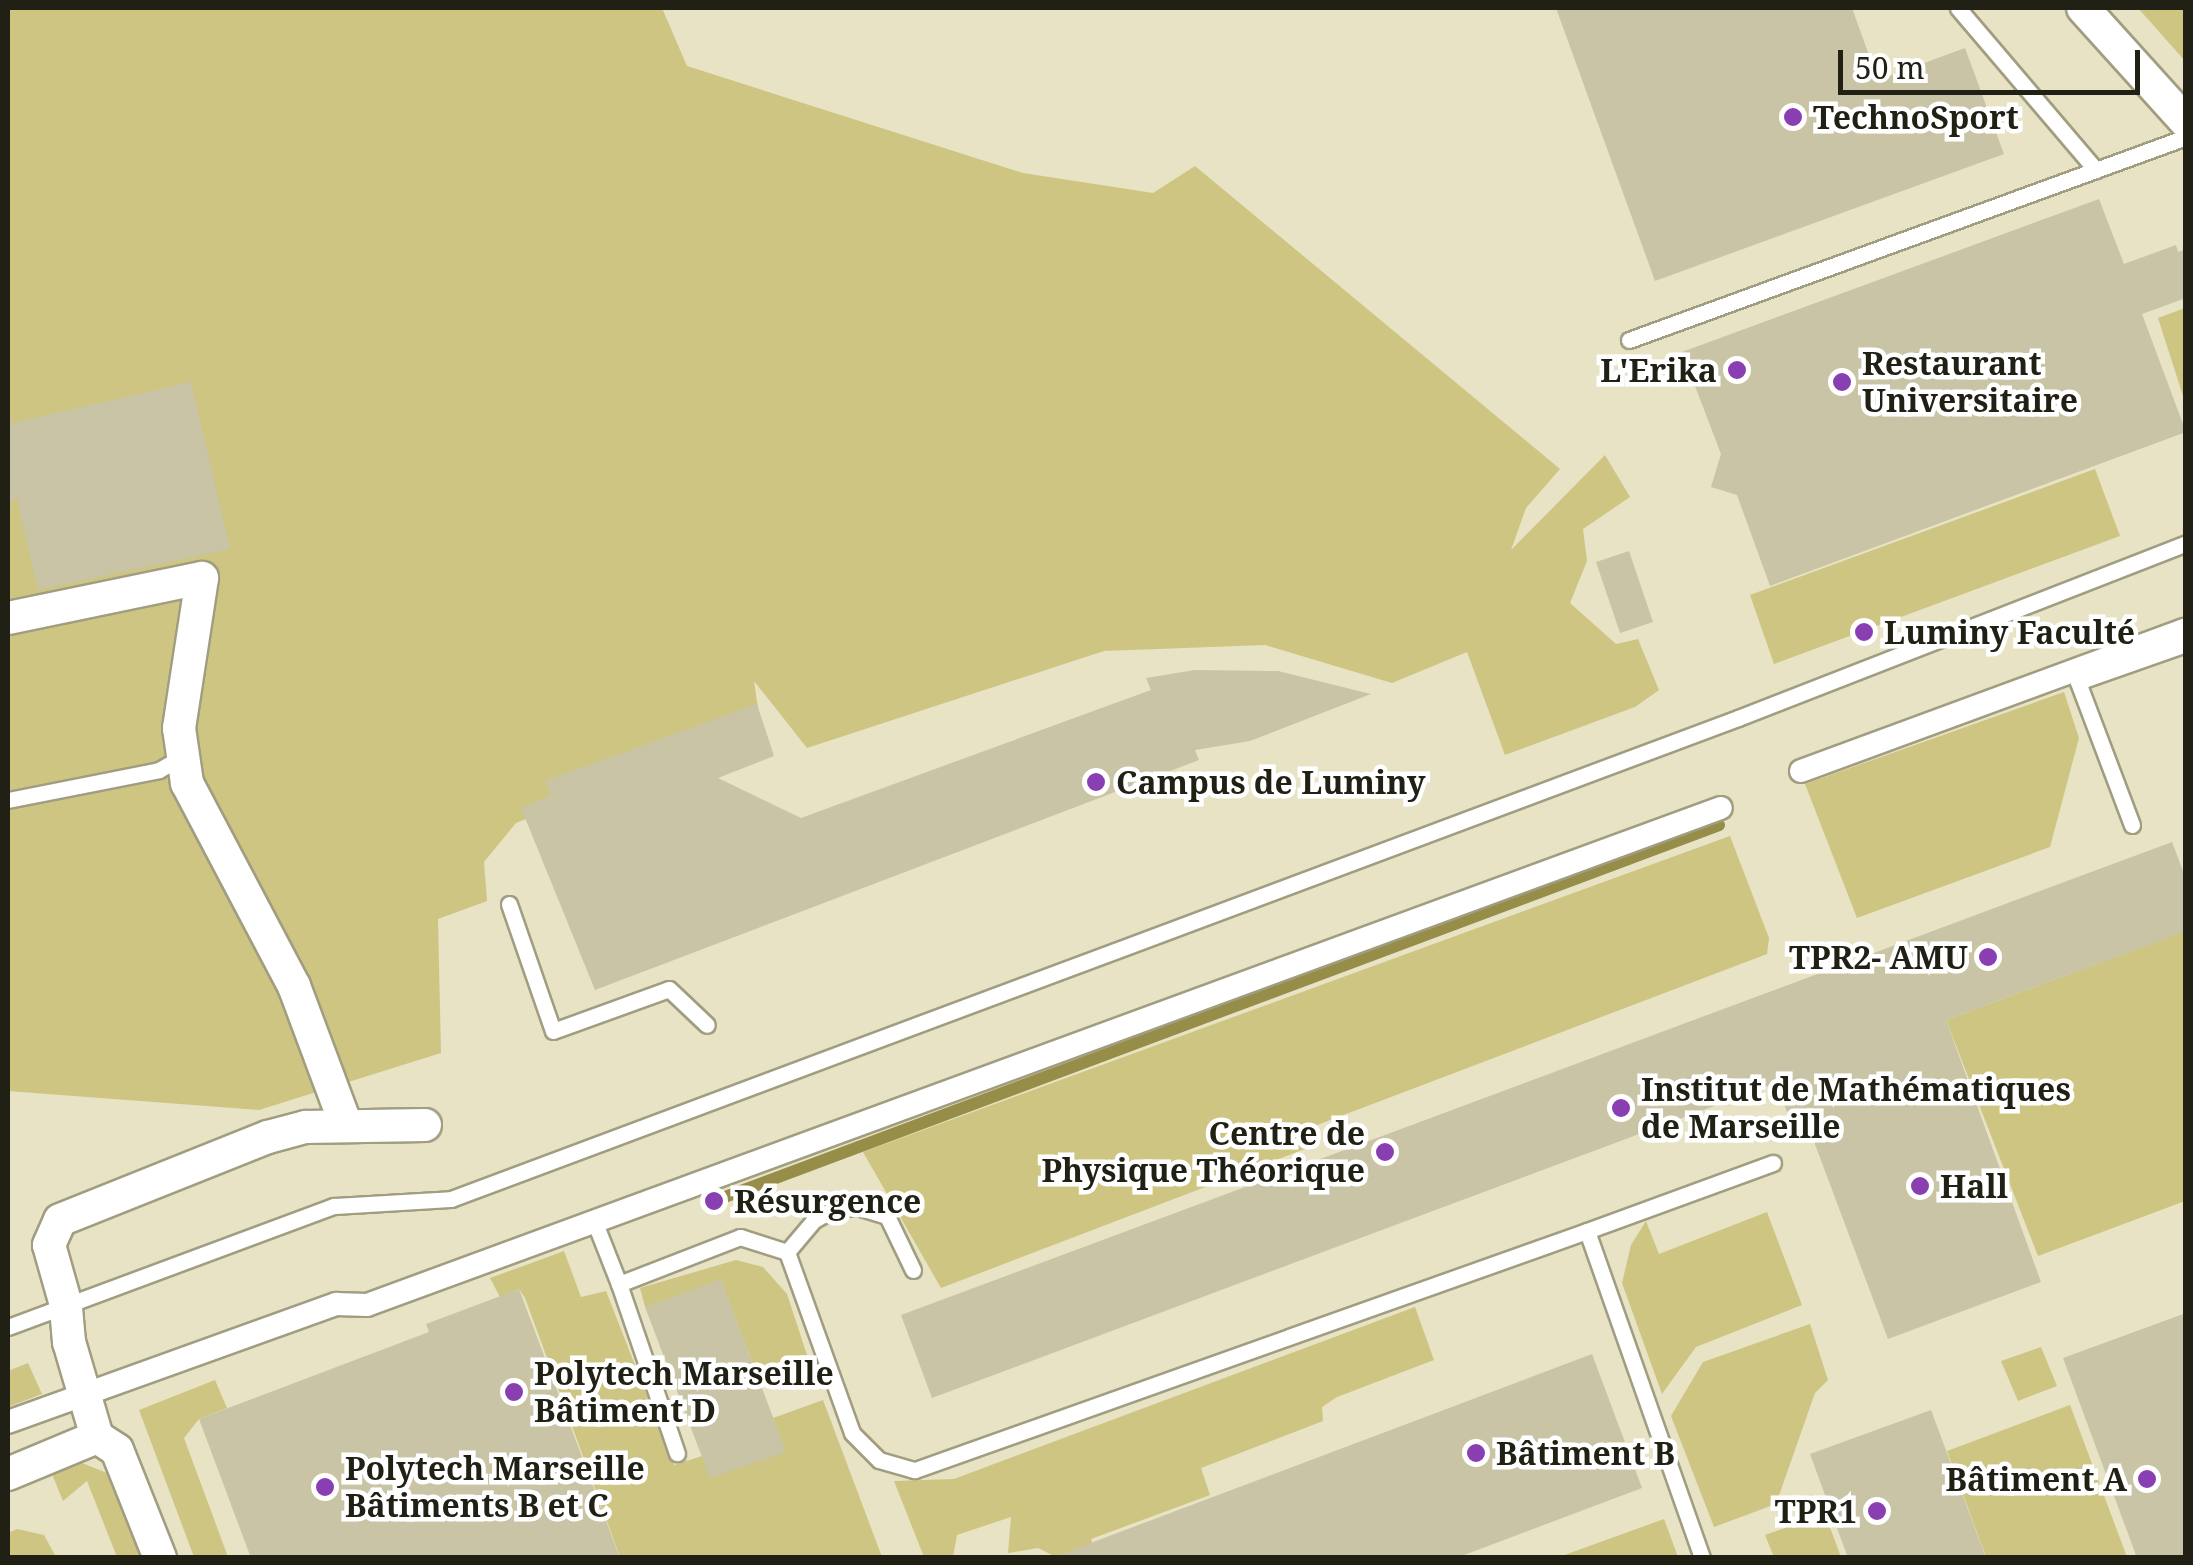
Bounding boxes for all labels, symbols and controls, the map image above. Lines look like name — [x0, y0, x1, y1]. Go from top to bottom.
scale bar — [1843, 30, 2146, 92]
text: 50 m — [1855, 47, 1925, 88]
place label: TechnoSport — [1813, 98, 2019, 136]
marker: TechnoSport — [1782, 106, 1804, 128]
place label: Restaurant Universitaire — [1862, 345, 2078, 420]
place label: L'Erika — [1600, 351, 1717, 389]
marker: L'Erika — [1726, 359, 1748, 381]
marker: Restaurant Universitaire — [1831, 371, 1853, 393]
place label: Luminy Faculté — [1884, 613, 2135, 651]
marker: Luminy Faculté — [1853, 621, 1875, 643]
place label: Campus de Luminy — [1116, 763, 1426, 801]
marker: Campus de Luminy — [1085, 771, 1107, 793]
place label: TPR2- AMU — [1789, 938, 1968, 976]
marker: TPR2- AMU — [1977, 946, 1999, 968]
place label: Institut de Mathématiques de Marseille — [1641, 1071, 2071, 1146]
marker: Institut de Mathématiques de Marseille — [1610, 1097, 1632, 1119]
place label: Centre de Physique Théorique — [1041, 1115, 1365, 1190]
marker: Centre de Physique Théorique — [1374, 1141, 1396, 1163]
place label: Hall — [1940, 1167, 2008, 1205]
marker: Hall — [1909, 1175, 1931, 1197]
place label: Résurgence — [734, 1182, 921, 1220]
marker: Résurgence — [703, 1190, 725, 1212]
place label: Polytech Marseille Bâtiment D — [534, 1355, 834, 1430]
marker: Polytech Marseille Bâtiment D — [503, 1381, 525, 1403]
place label: Bâtiment B — [1496, 1434, 1675, 1472]
marker: Bâtiment B — [1465, 1442, 1487, 1464]
place label: Polytech Marseille Bâtiments B et C — [345, 1450, 645, 1525]
place label: Bâtiment A — [1945, 1460, 2127, 1498]
marker: Bâtiment A — [2136, 1468, 2158, 1490]
marker: Polytech Marseille Bâtiments B et C — [314, 1476, 336, 1498]
place label: TPR1 — [1775, 1492, 1857, 1530]
marker: TPR1 — [1866, 1500, 1888, 1522]

